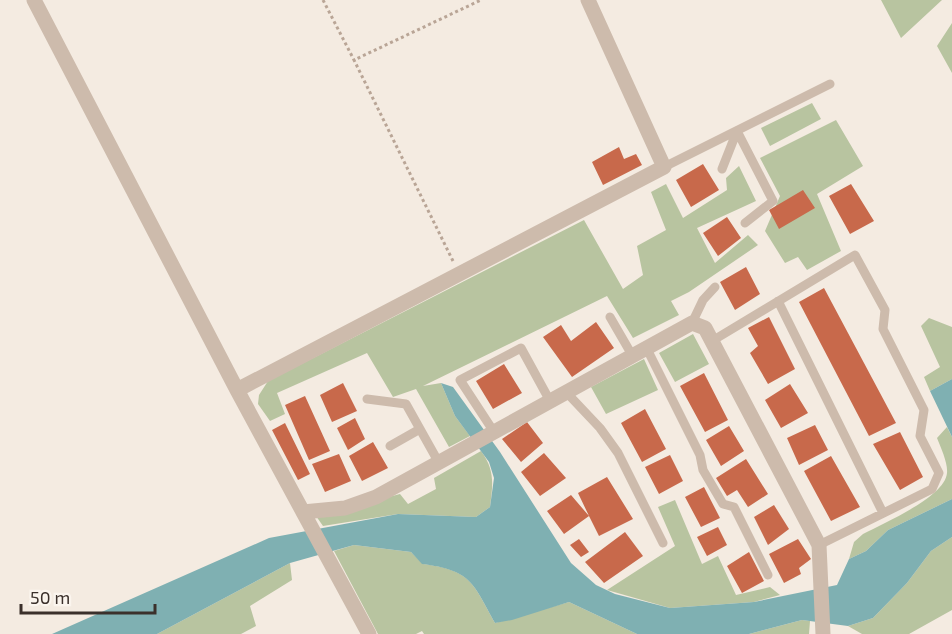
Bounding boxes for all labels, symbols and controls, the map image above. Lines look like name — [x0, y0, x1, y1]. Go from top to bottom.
scale bar — [21, 577, 154, 615]
text: 50 m — [30, 586, 70, 608]

